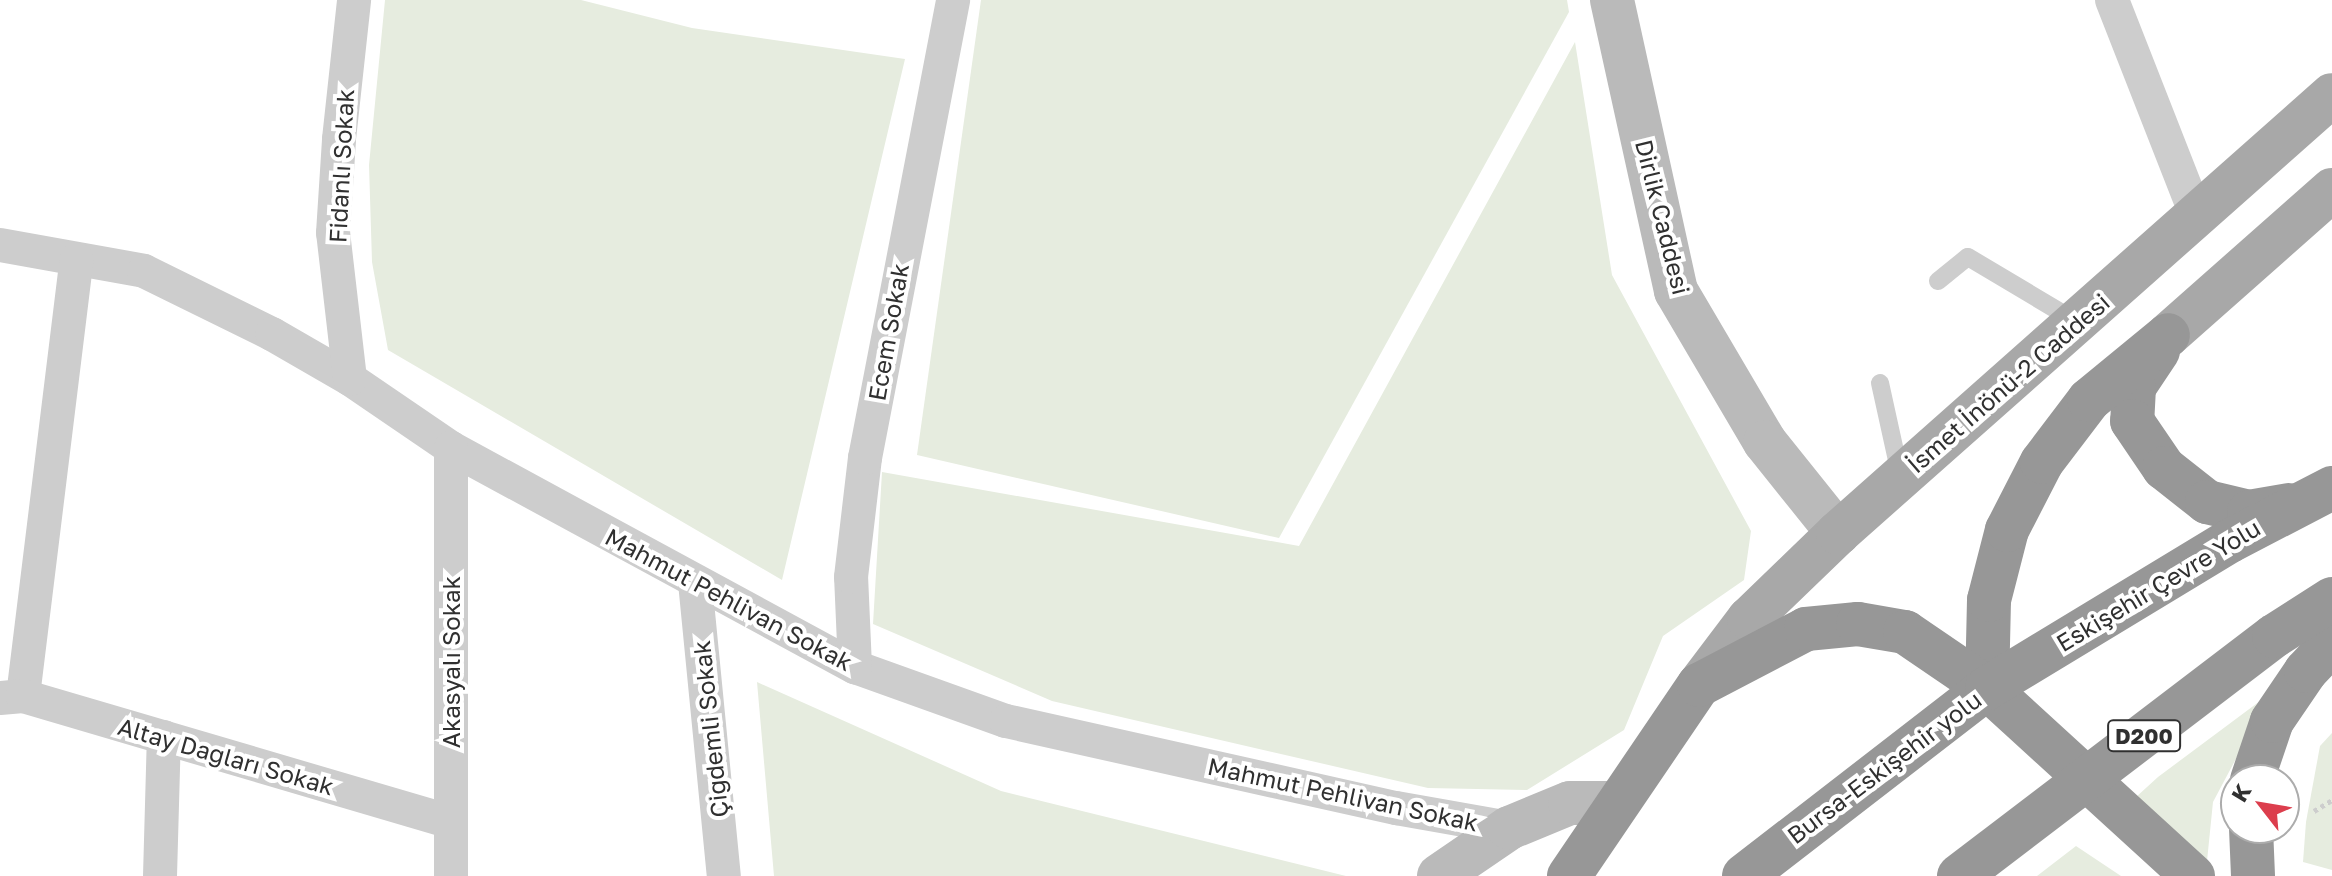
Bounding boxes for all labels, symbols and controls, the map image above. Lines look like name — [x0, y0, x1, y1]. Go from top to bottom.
street label: Fidanlı Sokak — [323, 88, 359, 244]
street label: Dirlik Caddesi — [1630, 137, 1696, 297]
street label: Ecem Sokak — [862, 261, 914, 403]
street label: İsmet İnönü-2 Caddesi — [1901, 287, 2115, 479]
street label: Eskişehir Çevre Yolu — [2051, 513, 2265, 657]
street label: Mahmut Pehlivan Sokak — [600, 522, 858, 676]
street label: Akasyalı Sokak — [437, 576, 465, 748]
street label: Çiğdemli Sokak — [686, 639, 734, 819]
street label: Bursa-Eskişehir yolu — [1781, 685, 1987, 849]
street label: Altay Dağları Sokak — [115, 711, 337, 801]
road number: D200 — [2106, 718, 2182, 754]
street label: Mahmut Pehlivan Sokak — [1205, 751, 1481, 837]
north arrow — [2220, 764, 2300, 844]
text: K — [2225, 779, 2256, 806]

